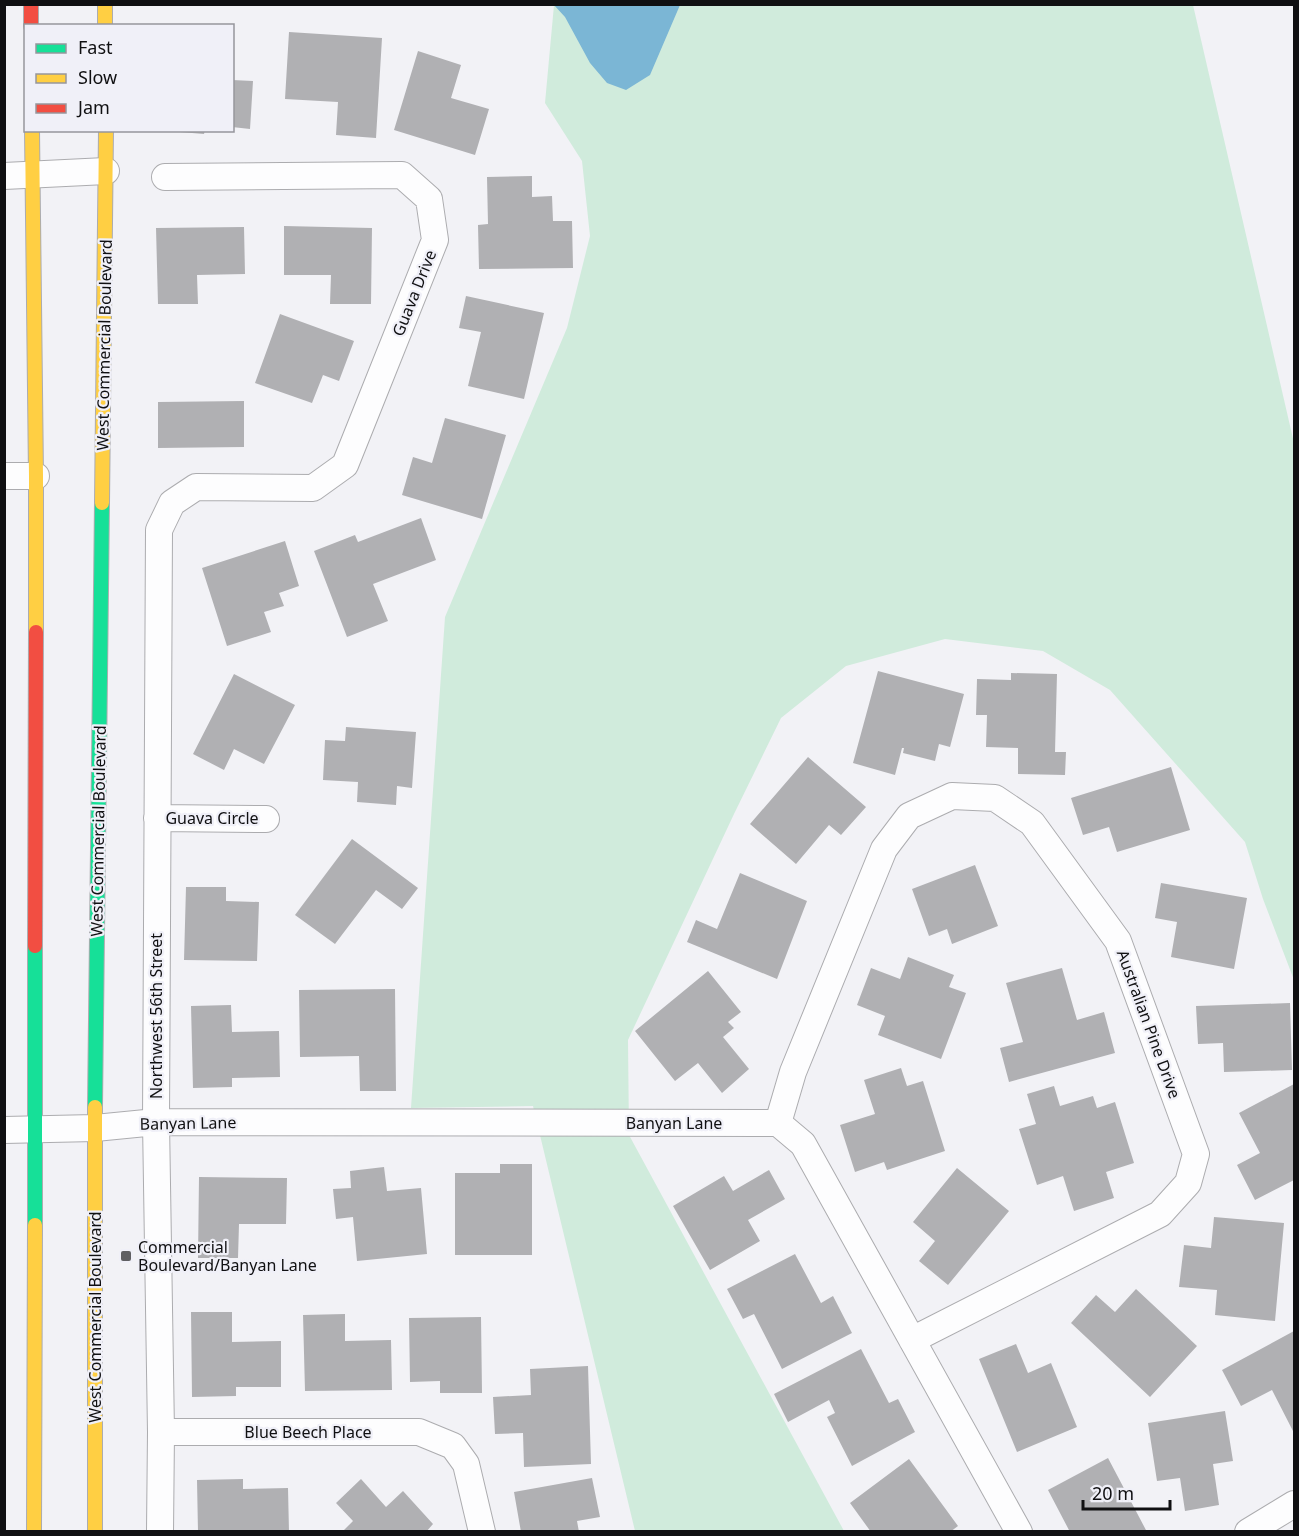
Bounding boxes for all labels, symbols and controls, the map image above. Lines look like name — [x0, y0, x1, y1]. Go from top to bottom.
legend — [24, 24, 234, 132]
text: Fast — [78, 35, 113, 59]
text: Slow — [78, 65, 117, 89]
text: Jam — [76, 95, 110, 119]
street label: West Commercial Boulevard — [91, 239, 117, 451]
street label: Guava Drive — [387, 247, 441, 339]
street label: West Commercial Boulevard — [85, 725, 111, 937]
street label: Guava Circle — [165, 807, 259, 829]
street label: Northwest 56th Street — [145, 933, 167, 1099]
street label: Australian Pine Drive — [1112, 947, 1186, 1101]
street label: Banyan Lane — [139, 1111, 237, 1135]
street label: Banyan Lane — [626, 1112, 722, 1134]
street label: West Commercial Boulevard — [84, 1211, 106, 1423]
place label: Commercial Boulevard/Banyan Lane — [138, 1236, 317, 1276]
marker: Commercial Boulevard/Banyan Lane — [119, 1249, 133, 1263]
street label: Blue Beech Place — [244, 1421, 372, 1443]
scale bar — [1083, 1473, 1170, 1511]
text: 20 m — [1092, 1481, 1134, 1505]

